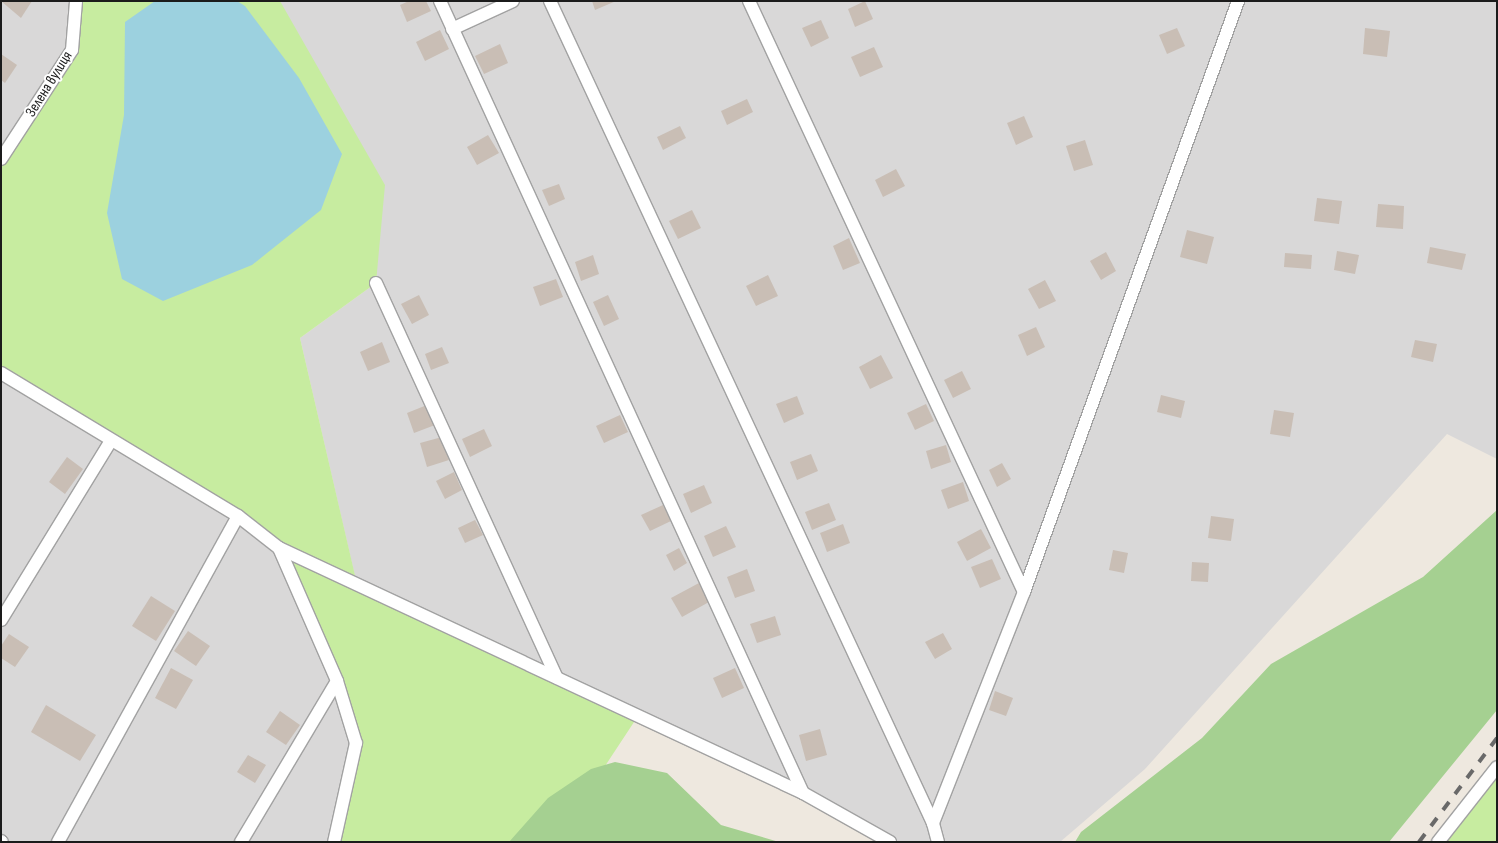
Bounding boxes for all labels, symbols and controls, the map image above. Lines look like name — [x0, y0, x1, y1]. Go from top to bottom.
street label: Зелена вулиця — [22, 48, 76, 120]

